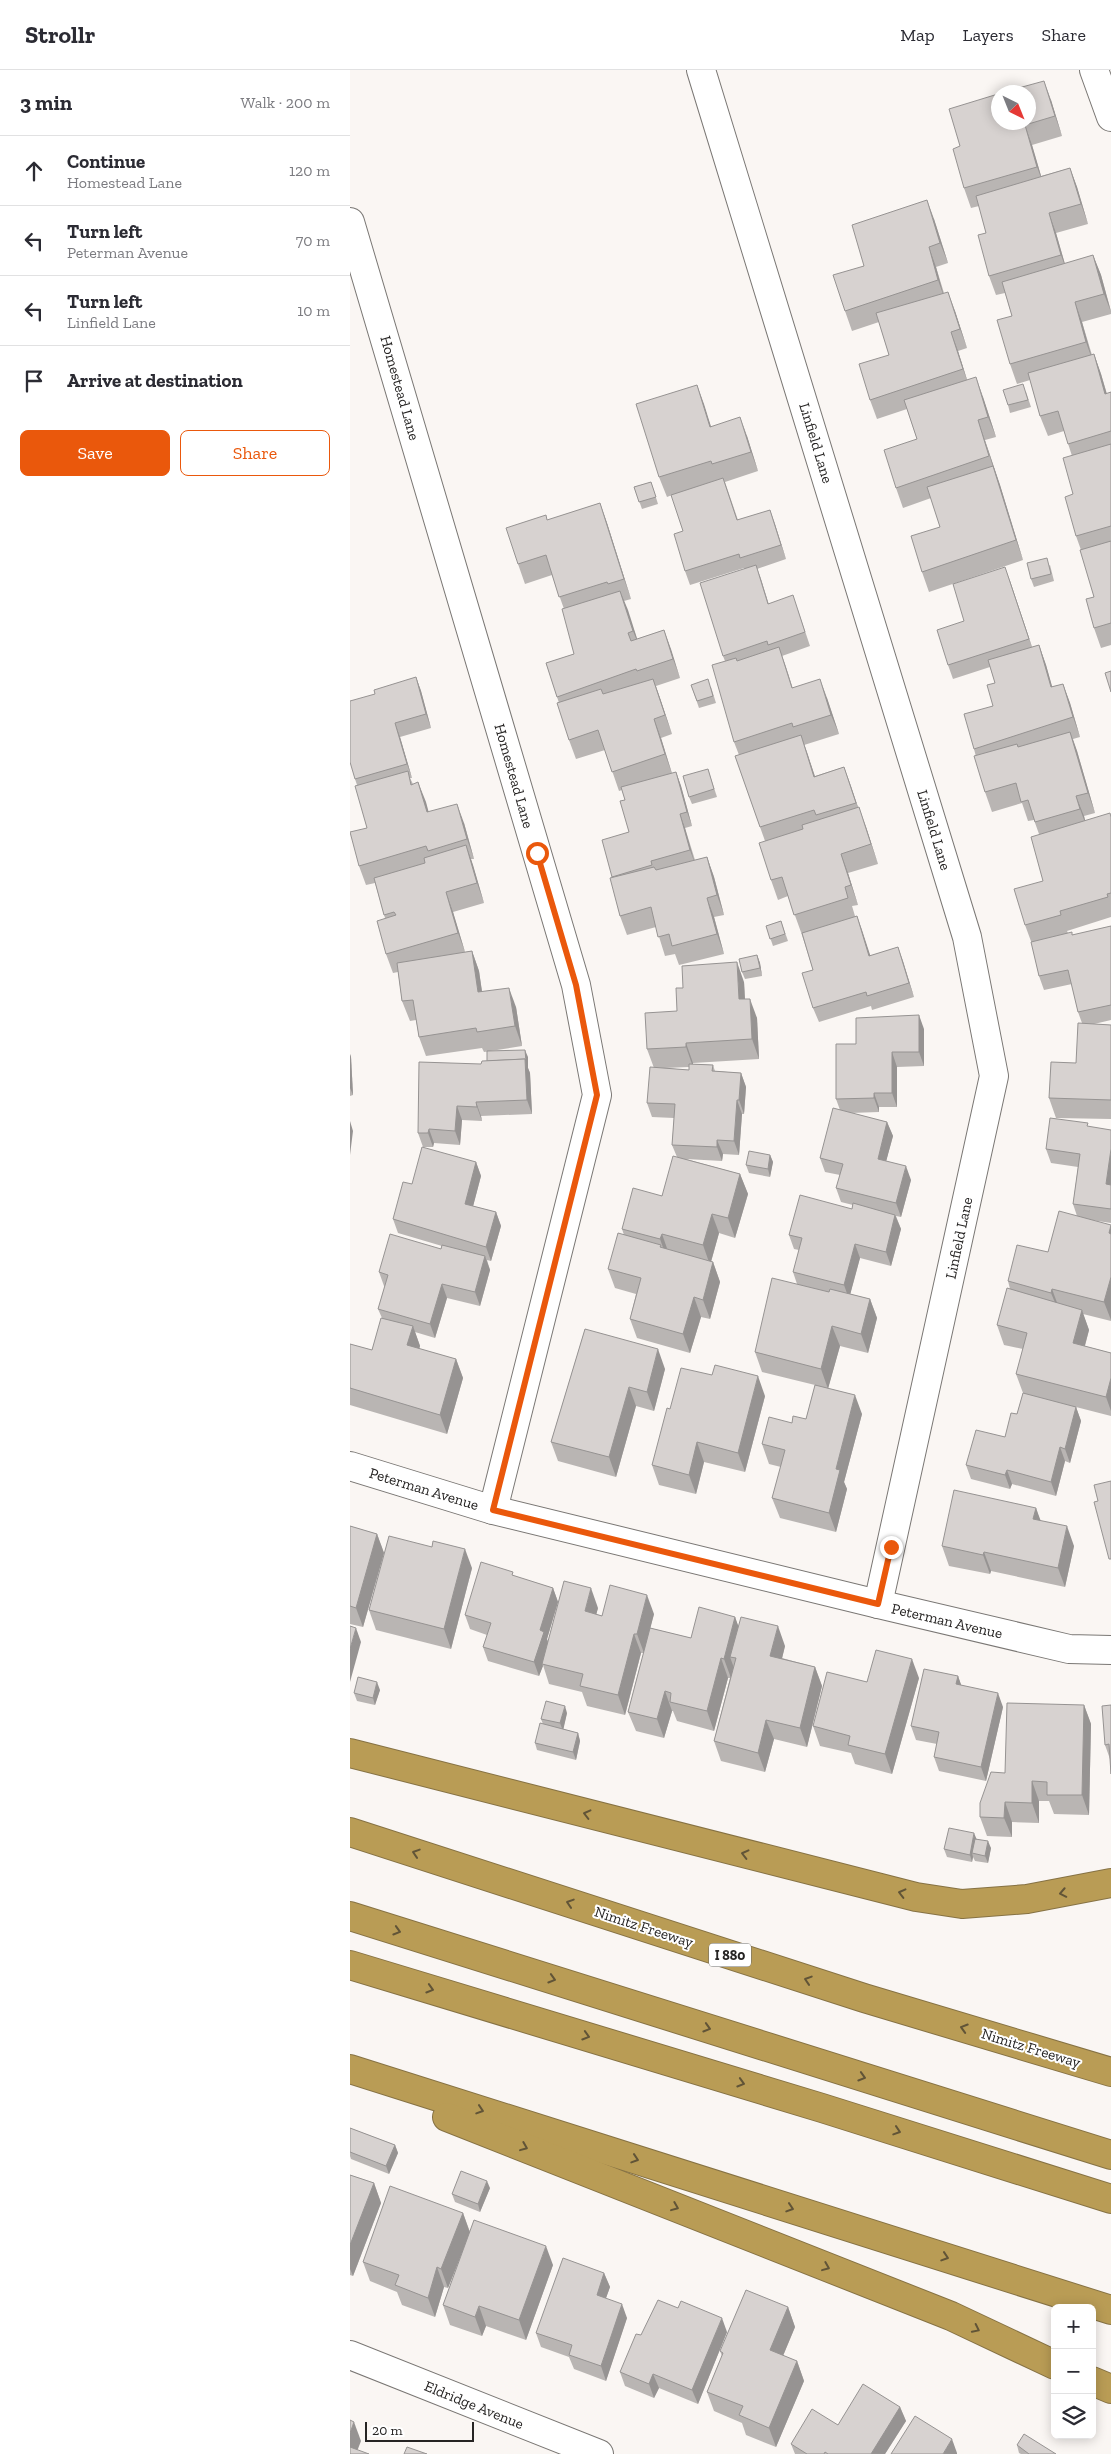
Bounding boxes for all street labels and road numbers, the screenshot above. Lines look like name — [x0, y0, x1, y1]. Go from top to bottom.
street label: Homestead Lane — [376, 334, 424, 442]
street label: Linfield Lane — [795, 401, 837, 485]
street label: Homestead Lane — [490, 722, 538, 830]
street label: Linfield Lane — [913, 788, 955, 872]
street label: Linfield Lane — [942, 1195, 976, 1281]
street label: Peterman Avenue — [367, 1464, 481, 1514]
street label: Peterman Avenue — [890, 1599, 1004, 1643]
street label: Nimitz Freeway — [592, 1903, 696, 1952]
road number: I 880 — [709, 1944, 751, 1966]
street label: Nimitz Freeway — [979, 2024, 1083, 2072]
street label: Eldridge Avenue — [422, 2377, 526, 2433]

